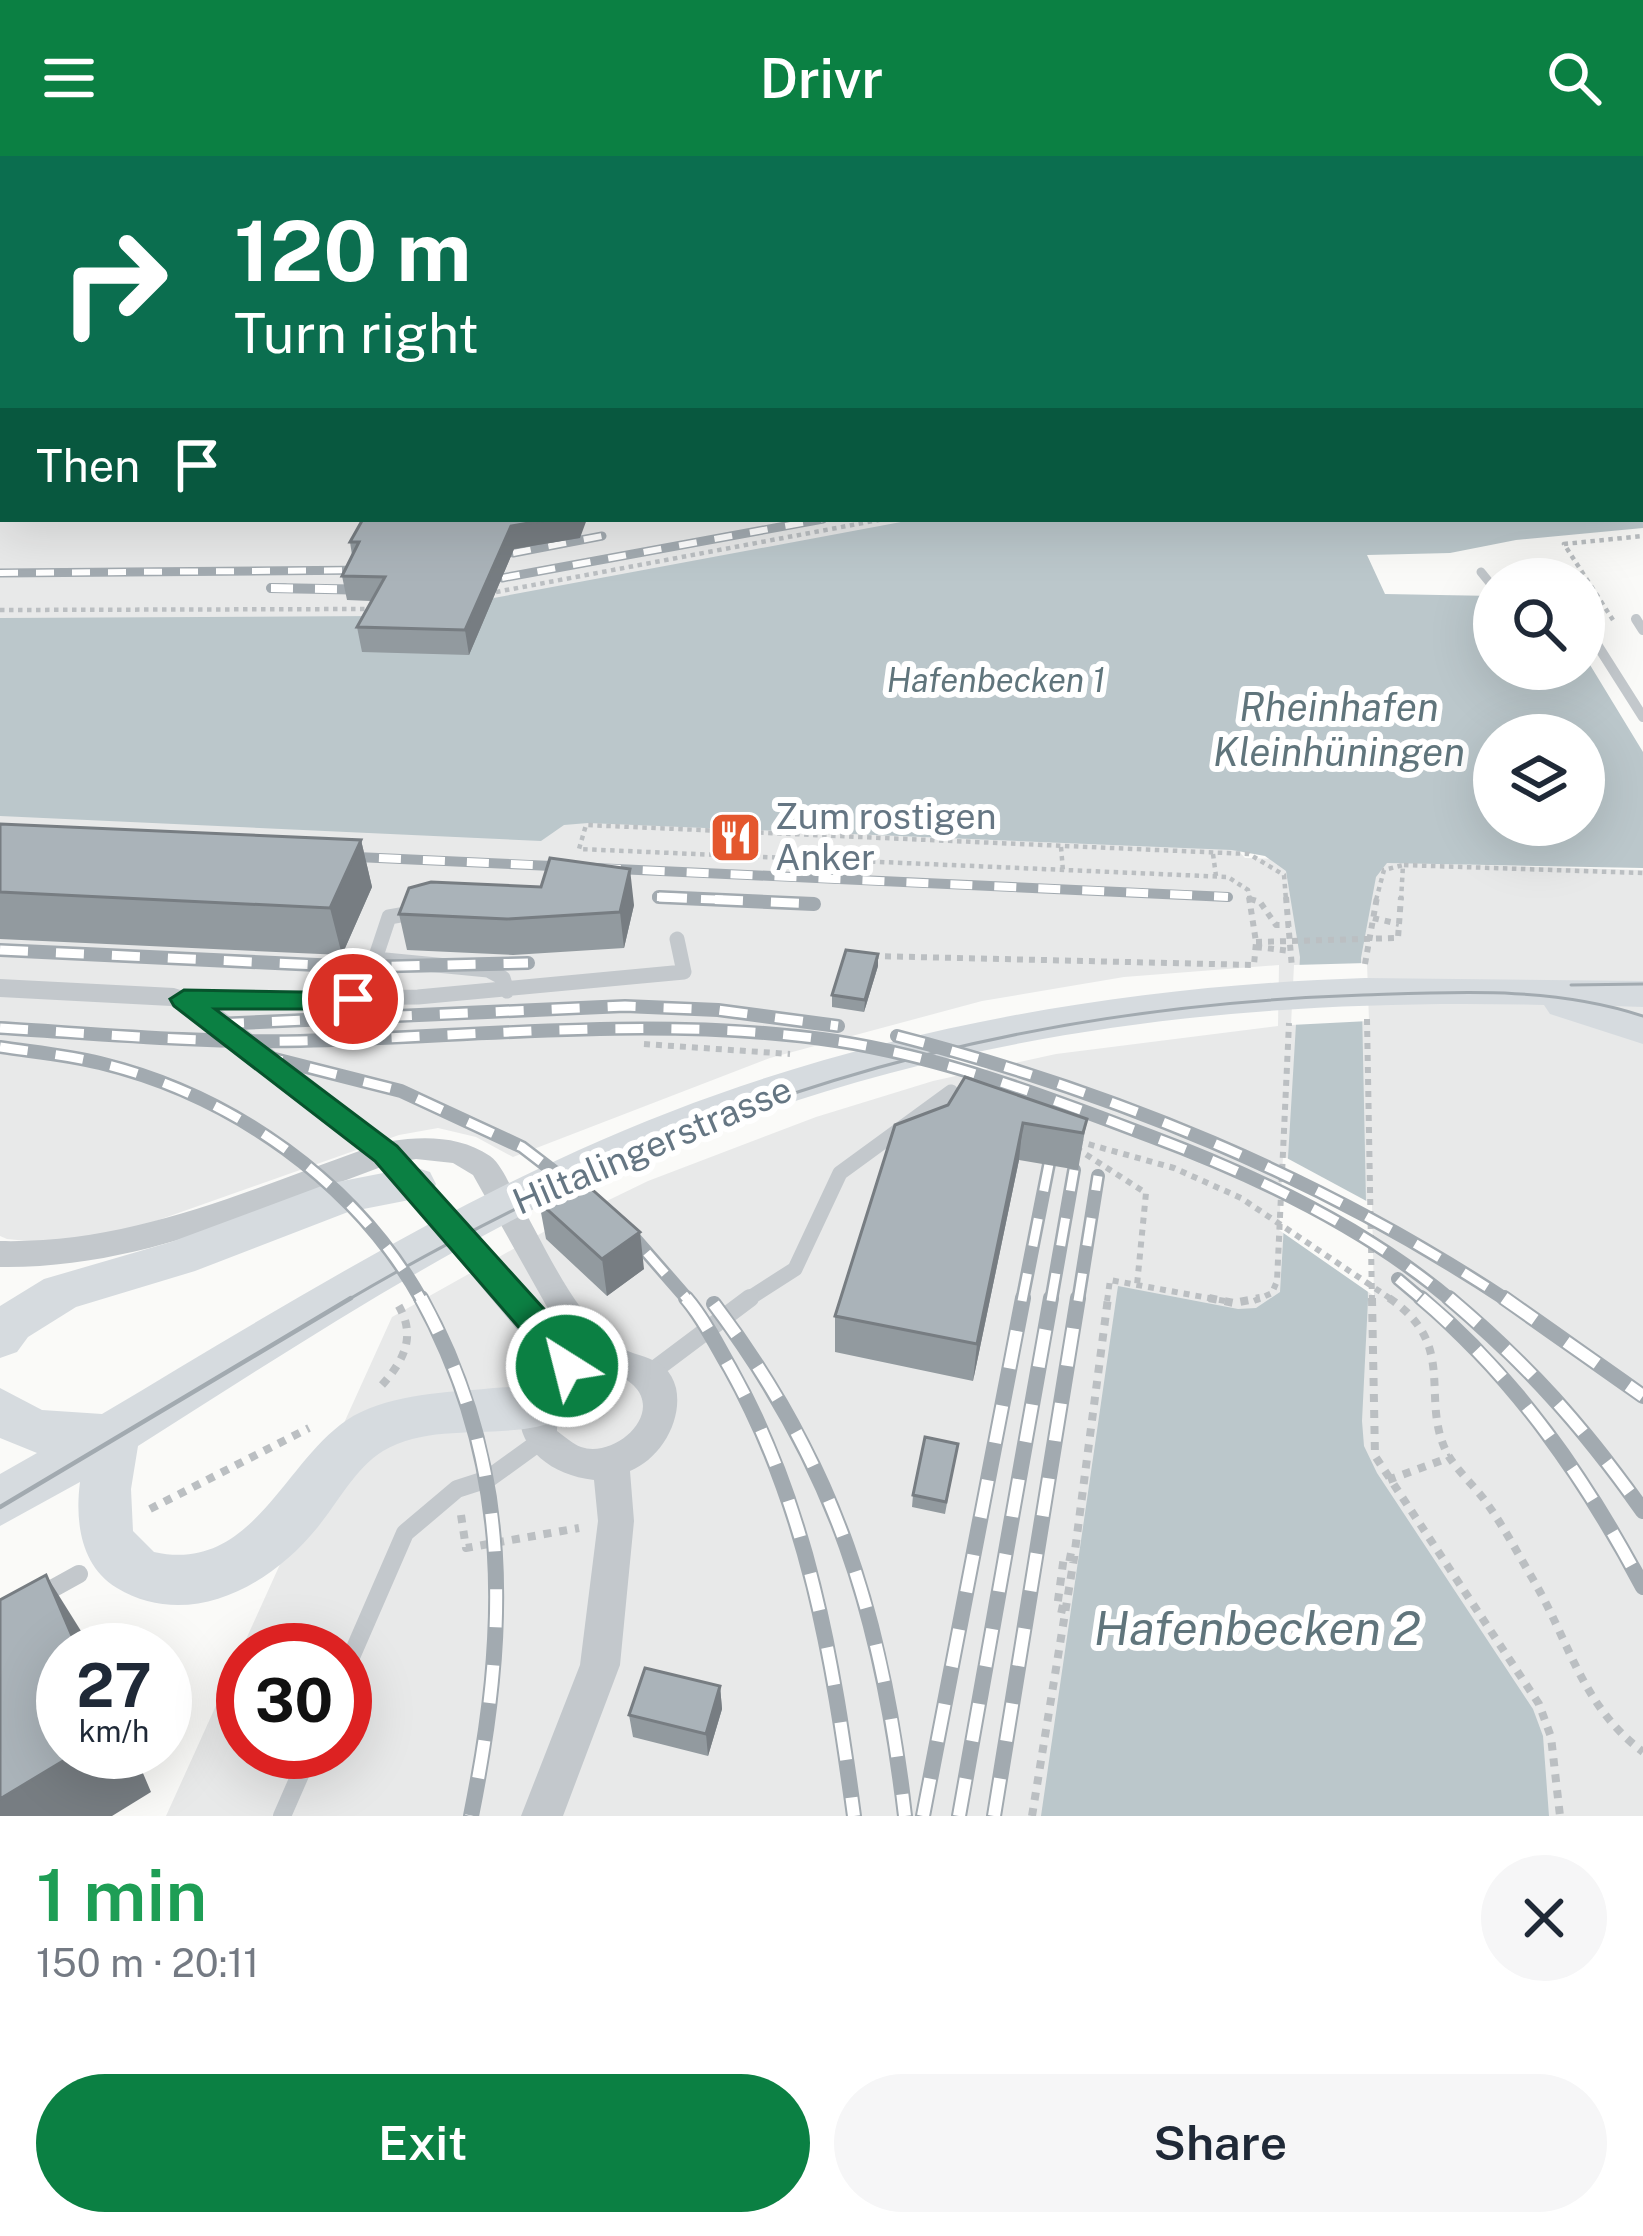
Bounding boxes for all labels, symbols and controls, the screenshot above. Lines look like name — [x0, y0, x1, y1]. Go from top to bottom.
icon: menu — [36, 45, 102, 111]
icon: search — [1541, 45, 1607, 111]
text: Drivr — [760, 47, 883, 110]
text: 120 m — [234, 201, 472, 300]
icon: right — [36, 204, 192, 360]
text: Turn right — [234, 302, 479, 365]
icon: arrive — [164, 432, 230, 498]
text: Then — [36, 439, 140, 492]
map controls — [1473, 558, 1605, 846]
button: search — [1473, 558, 1605, 690]
water label: Hafenbecken 1 — [887, 661, 1105, 699]
water label: Rheinhafen Kleinhüningen — [1213, 684, 1465, 775]
button: layers — [1473, 714, 1605, 846]
place label: Zum rostigen Anker — [775, 795, 997, 878]
restaurant icon: Zum rostigen Anker — [708, 809, 764, 865]
pin — [302, 948, 404, 1050]
icon: arrive — [320, 966, 386, 1032]
street label: Hiltalingerstrasse — [506, 1067, 798, 1223]
position arrow — [504, 1303, 630, 1429]
water label: Hafenbecken 2 — [1094, 1599, 1421, 1656]
speed limit sign: 30 — [216, 1623, 372, 1779]
text: 27 — [76, 1650, 152, 1721]
text: km/h — [79, 1713, 149, 1749]
text: 1 min — [36, 1853, 207, 1937]
button: close — [1481, 1855, 1607, 1981]
text: 150 m · 20:11 — [36, 1940, 259, 1986]
button: Exit — [36, 2074, 810, 2212]
button: Share — [834, 2074, 1607, 2212]

